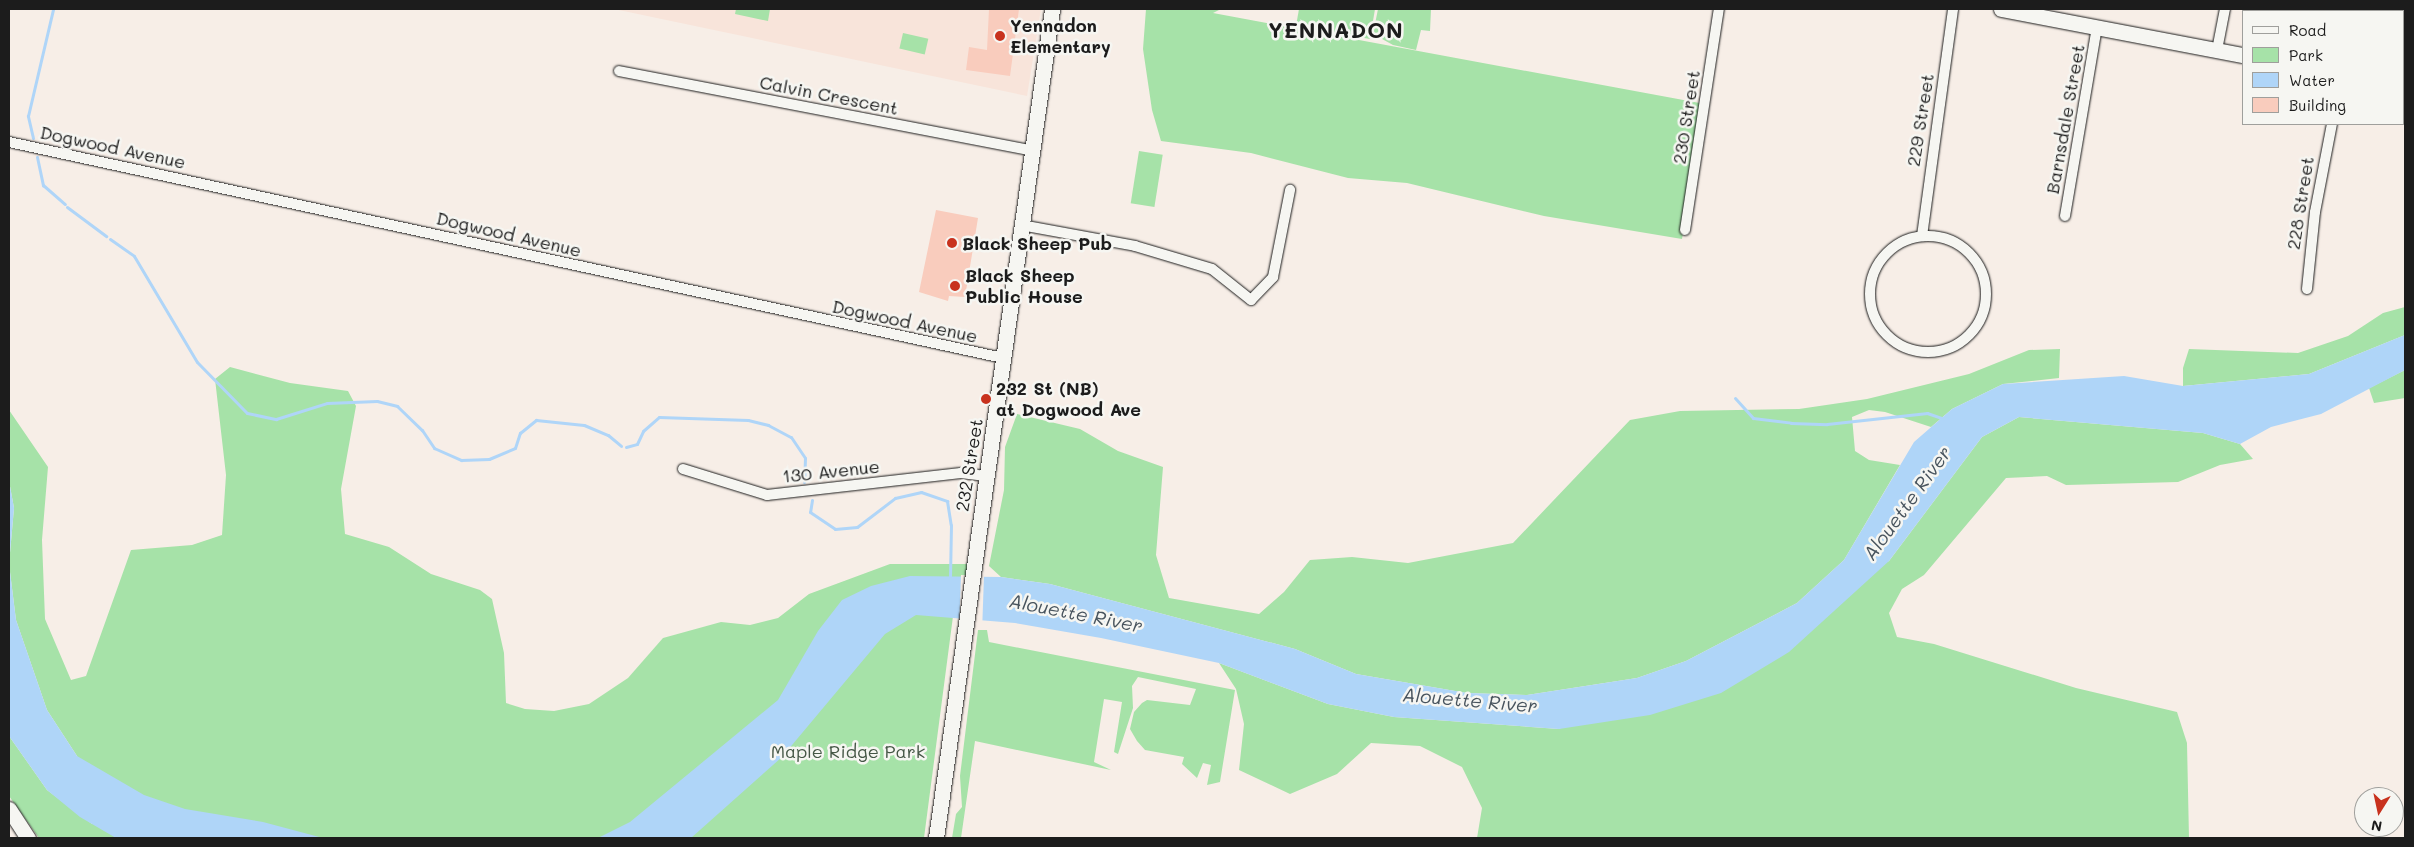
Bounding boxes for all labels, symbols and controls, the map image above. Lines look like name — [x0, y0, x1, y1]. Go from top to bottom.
legend — [2242, 10, 2404, 125]
place label: Yennadon Elementary — [1010, 15, 1111, 58]
district label: YENNADON — [1267, 17, 1405, 43]
text: Road — [2289, 20, 2326, 40]
marker: Yennadon Elementary — [994, 30, 1006, 42]
street label: Barnsdale Street — [2041, 43, 2089, 195]
text: Park — [2289, 45, 2323, 65]
street label: 230 Street — [1668, 69, 1704, 165]
text: Water — [2289, 70, 2335, 90]
street label: Calvin Crescent — [758, 71, 900, 119]
street label: 229 Street — [1902, 72, 1938, 168]
text: Building — [2289, 95, 2346, 115]
street label: Dogwood Avenue — [38, 121, 188, 173]
street label: 228 Street — [2282, 155, 2318, 251]
street label: Dogwood Avenue — [434, 207, 584, 261]
place label: Black Sheep Pub — [962, 232, 1112, 254]
marker: Black Sheep Pub — [946, 237, 958, 249]
place label: Black Sheep Public House — [965, 265, 1083, 308]
marker: Black Sheep Public House — [949, 280, 961, 292]
street label: Dogwood Avenue — [830, 295, 980, 347]
place label: 232 St (NB) at Dogwood Ave — [996, 378, 1141, 420]
marker: 232 St (NB) at Dogwood Ave — [980, 393, 992, 405]
street label: 232 Street — [951, 417, 987, 513]
water label: Alouette River — [1858, 442, 1956, 564]
street label: 130 Avenue — [781, 455, 881, 487]
water label: Alouette River — [1007, 589, 1145, 637]
water label: Alouette River — [1402, 683, 1538, 717]
park label: Maple Ridge Park — [771, 740, 925, 762]
north arrow — [2354, 787, 2404, 837]
text: N — [2370, 816, 2383, 837]

